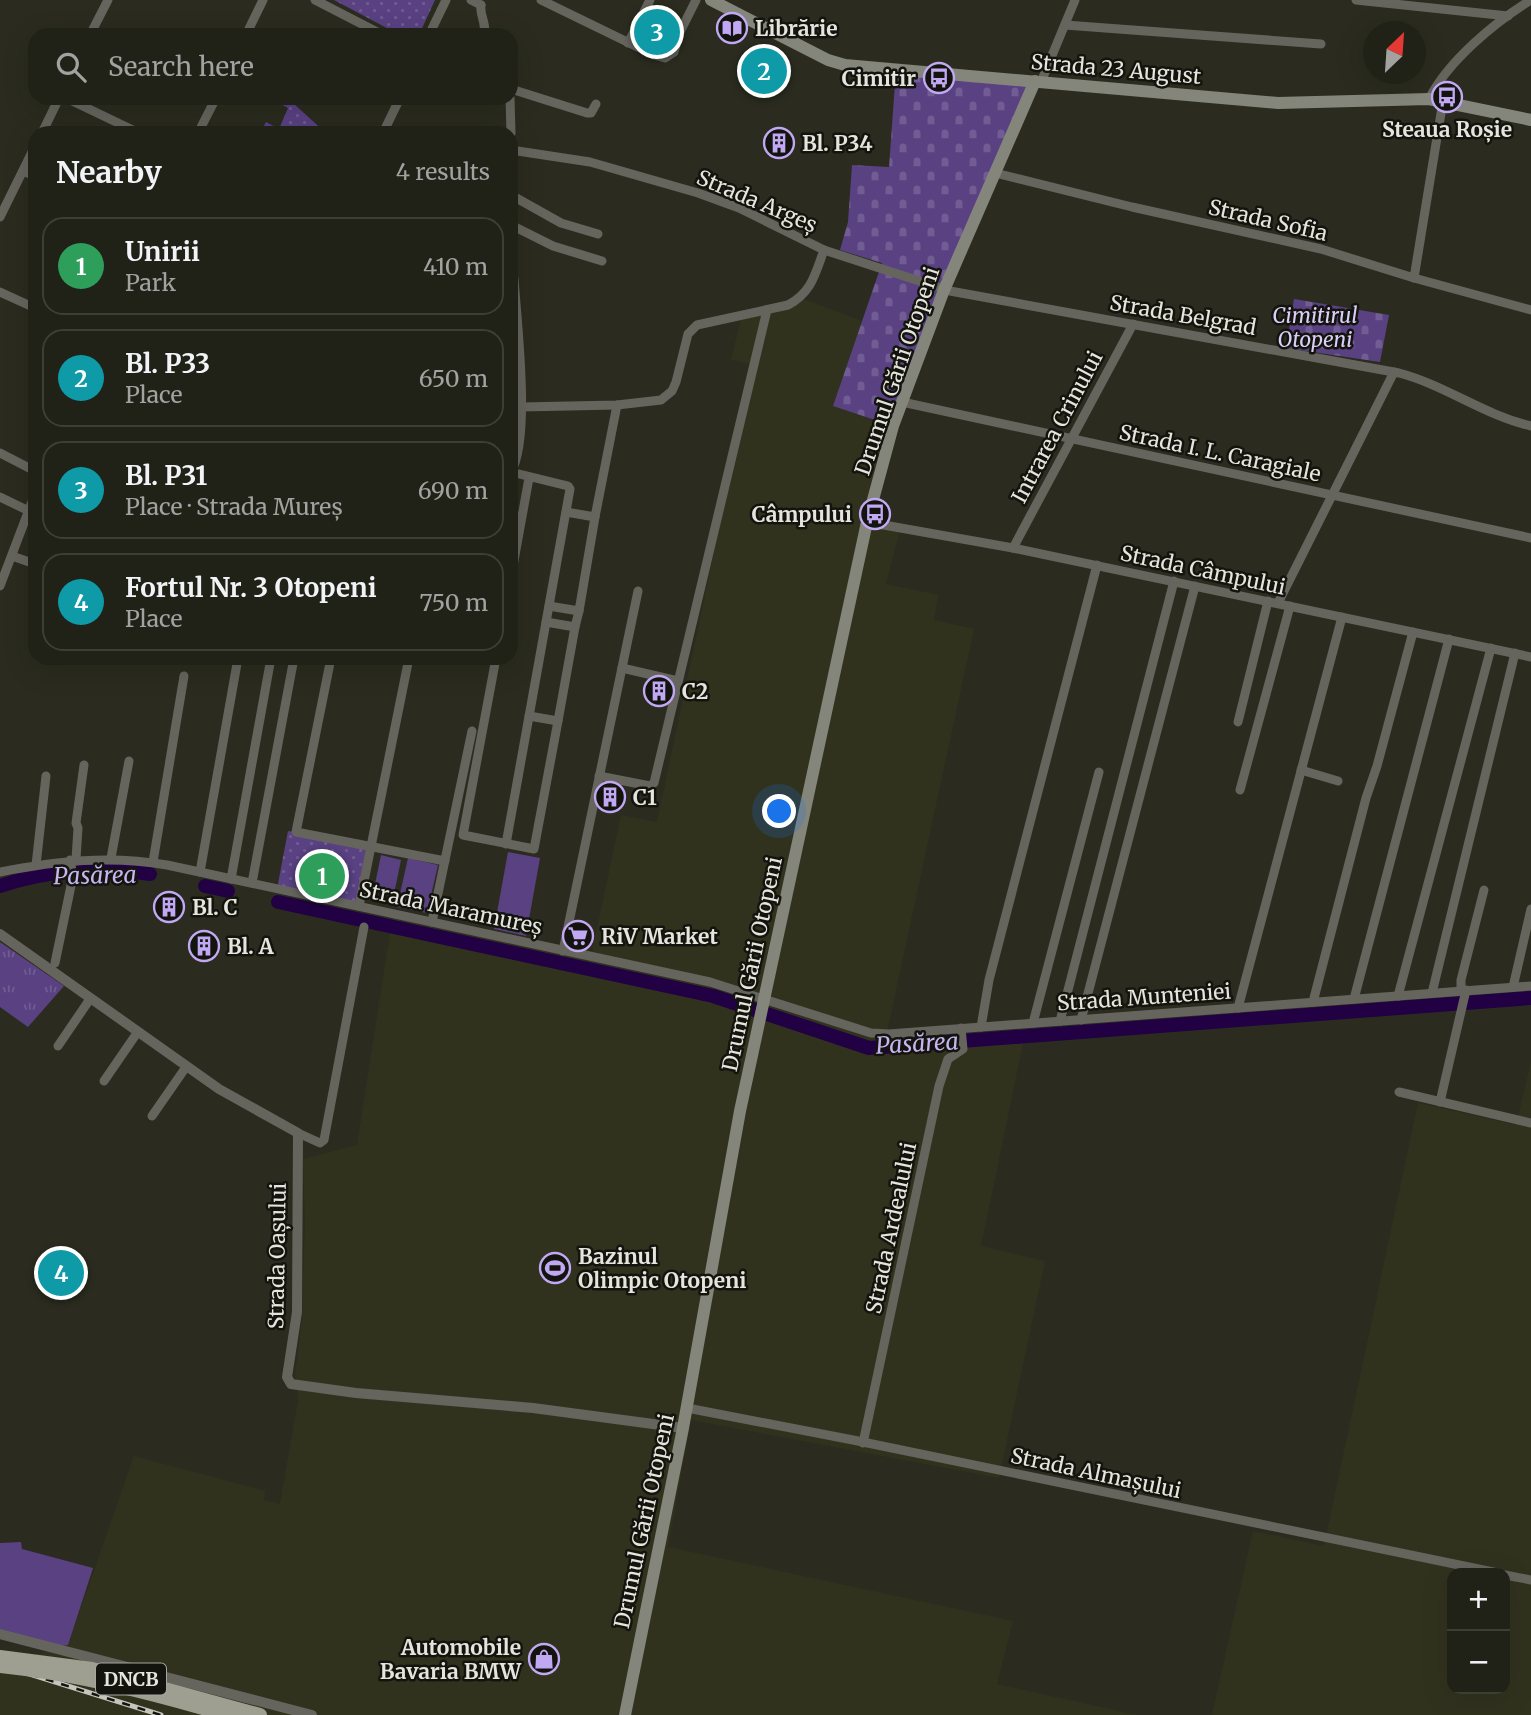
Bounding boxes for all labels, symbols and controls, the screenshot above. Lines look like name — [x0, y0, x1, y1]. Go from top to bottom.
pin: 3 — [634, 6, 680, 58]
library icon: Librărie — [715, 11, 749, 45]
place label: Librărie — [755, 15, 838, 42]
north arrow — [1363, 21, 1426, 84]
search box — [28, 28, 518, 105]
pin: 2 — [741, 45, 787, 97]
icon: search — [52, 48, 90, 86]
street label: Strada 23 August — [1030, 48, 1202, 90]
text: Search here — [108, 50, 254, 83]
bus stop icon: Cimitir — [922, 61, 956, 95]
place label: Cimitir — [842, 65, 916, 92]
bus stop icon: Steaua Roșie — [1430, 80, 1464, 114]
place label: Steaua Roșie — [1382, 116, 1512, 143]
building icon: Bl. P34 — [762, 126, 796, 160]
place label: Bl. P34 — [802, 130, 873, 157]
text: Nearby — [56, 153, 162, 191]
text: 4 results — [396, 157, 490, 186]
street label: Strada Argeș — [693, 164, 821, 238]
street label: Strada Sofia — [1206, 193, 1330, 247]
text: Unirii — [125, 235, 200, 268]
text: 1 — [76, 252, 86, 281]
text: 410 m — [423, 252, 488, 281]
street label: Drumul Gării Otopeni — [849, 263, 945, 479]
text: Park — [125, 268, 176, 297]
street label: Strada Belgrad — [1108, 289, 1259, 341]
park label: Cimitirul Otopeni — [1272, 302, 1358, 353]
street label: Intrarea Crinului — [1006, 346, 1109, 508]
text: Bl. P33 — [125, 347, 210, 380]
text: 2 — [74, 364, 88, 393]
text: 650 m — [419, 364, 488, 393]
text: Place — [125, 380, 182, 409]
street label: Strada I. L. Caragiale — [1117, 418, 1323, 488]
text: Bl. P31 — [125, 459, 207, 492]
text: 3 — [74, 476, 88, 505]
text: 690 m — [418, 476, 488, 505]
text: Place · Strada Mureș — [125, 492, 343, 521]
bus stop icon: Câmpului — [858, 497, 892, 531]
place label: Câmpului — [752, 501, 852, 528]
street label: Strada Câmpului — [1118, 539, 1288, 601]
text: Fortul Nr. 3 Otopeni — [125, 571, 377, 604]
text: 4 — [74, 588, 88, 617]
text: 750 m — [419, 588, 488, 617]
text: Place — [125, 604, 182, 633]
building icon: C2 — [642, 674, 676, 708]
place label: C2 — [682, 678, 708, 705]
building icon: C1 — [593, 780, 627, 814]
place label: C1 — [633, 784, 657, 811]
your location — [762, 794, 796, 828]
pin: 1 — [299, 850, 345, 902]
street label: Drumul Gării Otopeni — [716, 854, 788, 1074]
water label: Pasărea — [53, 860, 137, 890]
street label: Strada Maramureș — [357, 875, 545, 941]
building icon: Bl. C — [152, 890, 186, 924]
place label: Bl. C — [192, 894, 238, 921]
supermarket icon: RiV Market — [561, 919, 595, 953]
place label: RiV Market — [601, 923, 718, 950]
building icon: Bl. A — [187, 929, 221, 963]
place label: Bl. A — [227, 933, 275, 960]
street label: Strada Munteniei — [1056, 977, 1232, 1017]
water label: Pasărea — [875, 1026, 959, 1060]
street label: Strada Ardealului — [860, 1140, 922, 1316]
street label: Strada Oașului — [262, 1182, 292, 1329]
place label: Bazinul Olimpic Otopeni — [578, 1243, 746, 1294]
pin: 4 — [38, 1247, 84, 1299]
sports icon: Bazinul Olimpic Otopeni — [538, 1251, 572, 1285]
street label: Drumul Gării Otopeni — [608, 1411, 680, 1631]
street label: Strada Almașului — [1008, 1442, 1184, 1504]
map controls — [1447, 1568, 1510, 1694]
button: + — [1447, 1568, 1510, 1631]
button: − — [1447, 1631, 1510, 1694]
place label: Automobile Bavaria BMW — [380, 1634, 522, 1685]
shop icon: Automobile Bavaria BMW — [527, 1642, 561, 1676]
road number: DNCB — [96, 1664, 166, 1694]

